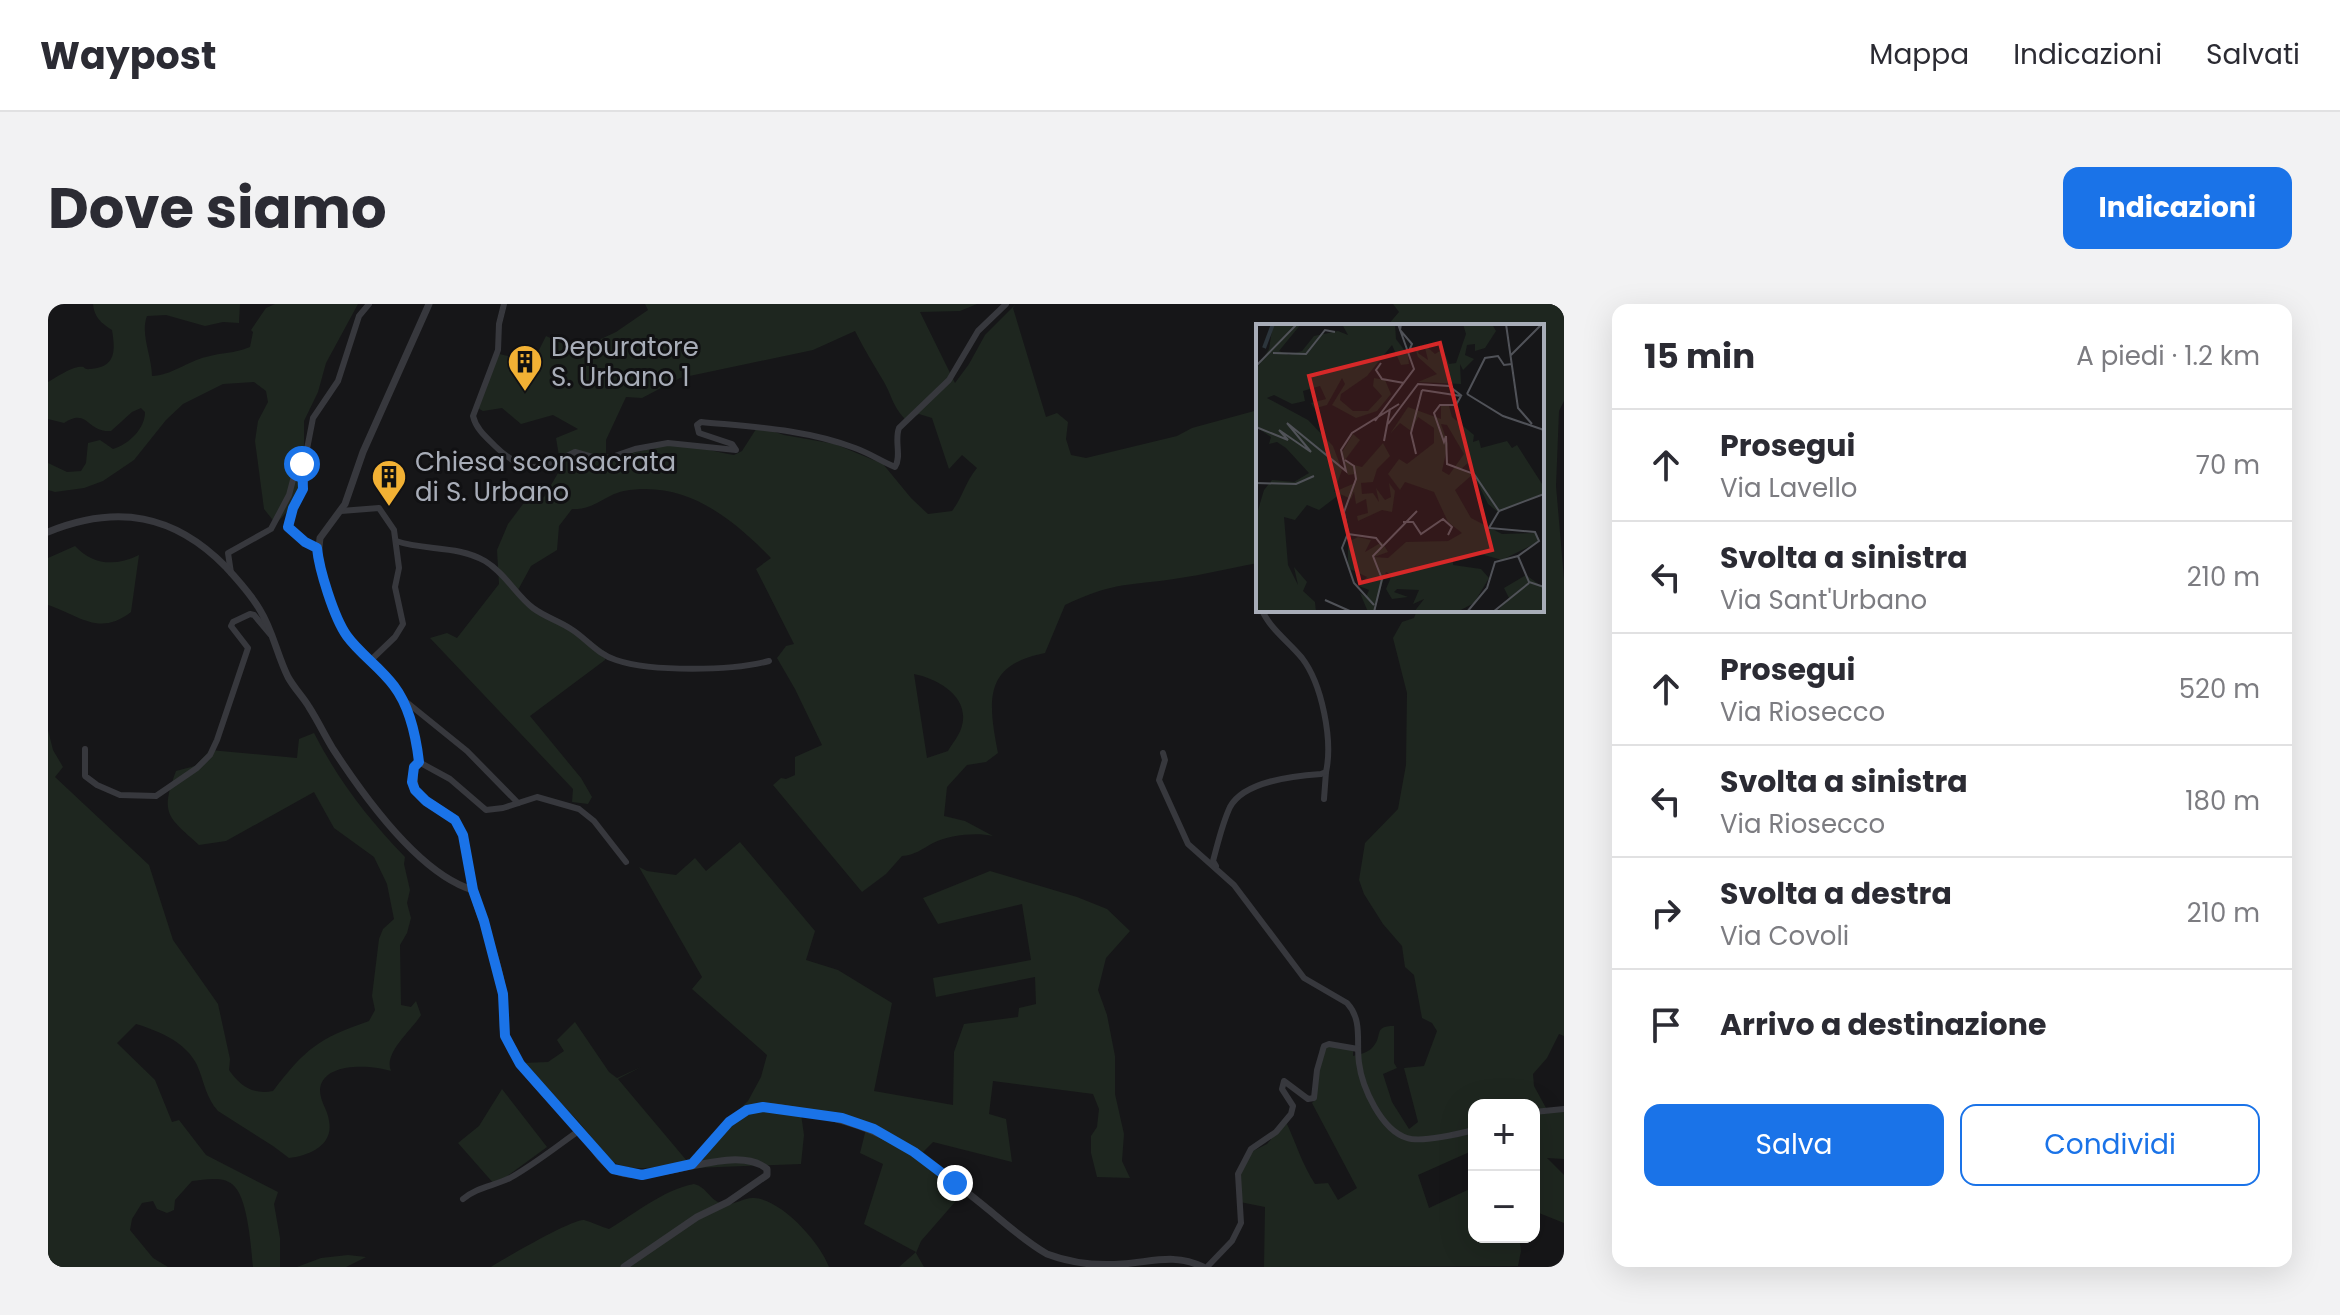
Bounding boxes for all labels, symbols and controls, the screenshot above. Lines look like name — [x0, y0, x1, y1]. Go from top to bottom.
text: Waypost — [40, 29, 216, 82]
text: Mappa — [1869, 35, 1969, 74]
text: Indicazioni — [2013, 35, 2162, 74]
text: Salvati — [2206, 35, 2300, 74]
button: Indicazioni — [2063, 167, 2292, 249]
text: Dove siamo — [48, 169, 387, 248]
inset map — [1256, 324, 1544, 612]
place label: Depuratore S. Urbano 1 — [551, 329, 699, 395]
text: 15 min — [1644, 332, 1755, 380]
text: A piedi · 1.2 km — [2076, 338, 2260, 374]
building icon: Depuratore S. Urbano 1 — [506, 343, 544, 393]
text: Prosegui — [1720, 424, 1855, 467]
icon: ahead — [1644, 443, 1688, 487]
place label: Chiesa sconsacrata di S. Urbano — [415, 444, 676, 510]
route start — [284, 446, 320, 482]
text: 70 m — [2196, 447, 2260, 483]
building icon: Chiesa sconsacrata di S. Urbano — [370, 458, 408, 508]
text: Via Lavello — [1720, 470, 1857, 506]
text: Svolta a sinistra — [1720, 536, 1968, 579]
icon: left — [1644, 555, 1688, 599]
text: 210 m — [2187, 559, 2260, 595]
text: Via Sant'Urbano — [1720, 582, 1927, 618]
text: Prosegui — [1720, 648, 1855, 691]
icon: ahead — [1644, 667, 1688, 711]
text: 520 m — [2179, 671, 2260, 707]
text: Via Riosecco — [1720, 694, 1885, 730]
text: Svolta a sinistra — [1720, 760, 1968, 803]
icon: left — [1644, 779, 1688, 823]
text: 180 m — [2185, 783, 2260, 819]
text: Via Riosecco — [1720, 806, 1885, 842]
text: Svolta a destra — [1720, 872, 1952, 915]
icon: right — [1644, 891, 1688, 935]
text: 210 m — [2187, 895, 2260, 931]
text: Via Covoli — [1720, 918, 1849, 954]
icon: arrive — [1644, 1003, 1688, 1047]
text: Arrivo a destinazione — [1720, 1003, 2046, 1046]
map controls — [1468, 1099, 1540, 1243]
button: + — [1468, 1099, 1540, 1171]
button: Salva — [1644, 1104, 1944, 1186]
button: Condividi — [1960, 1104, 2260, 1186]
route end — [937, 1165, 973, 1201]
button: − — [1468, 1171, 1540, 1243]

